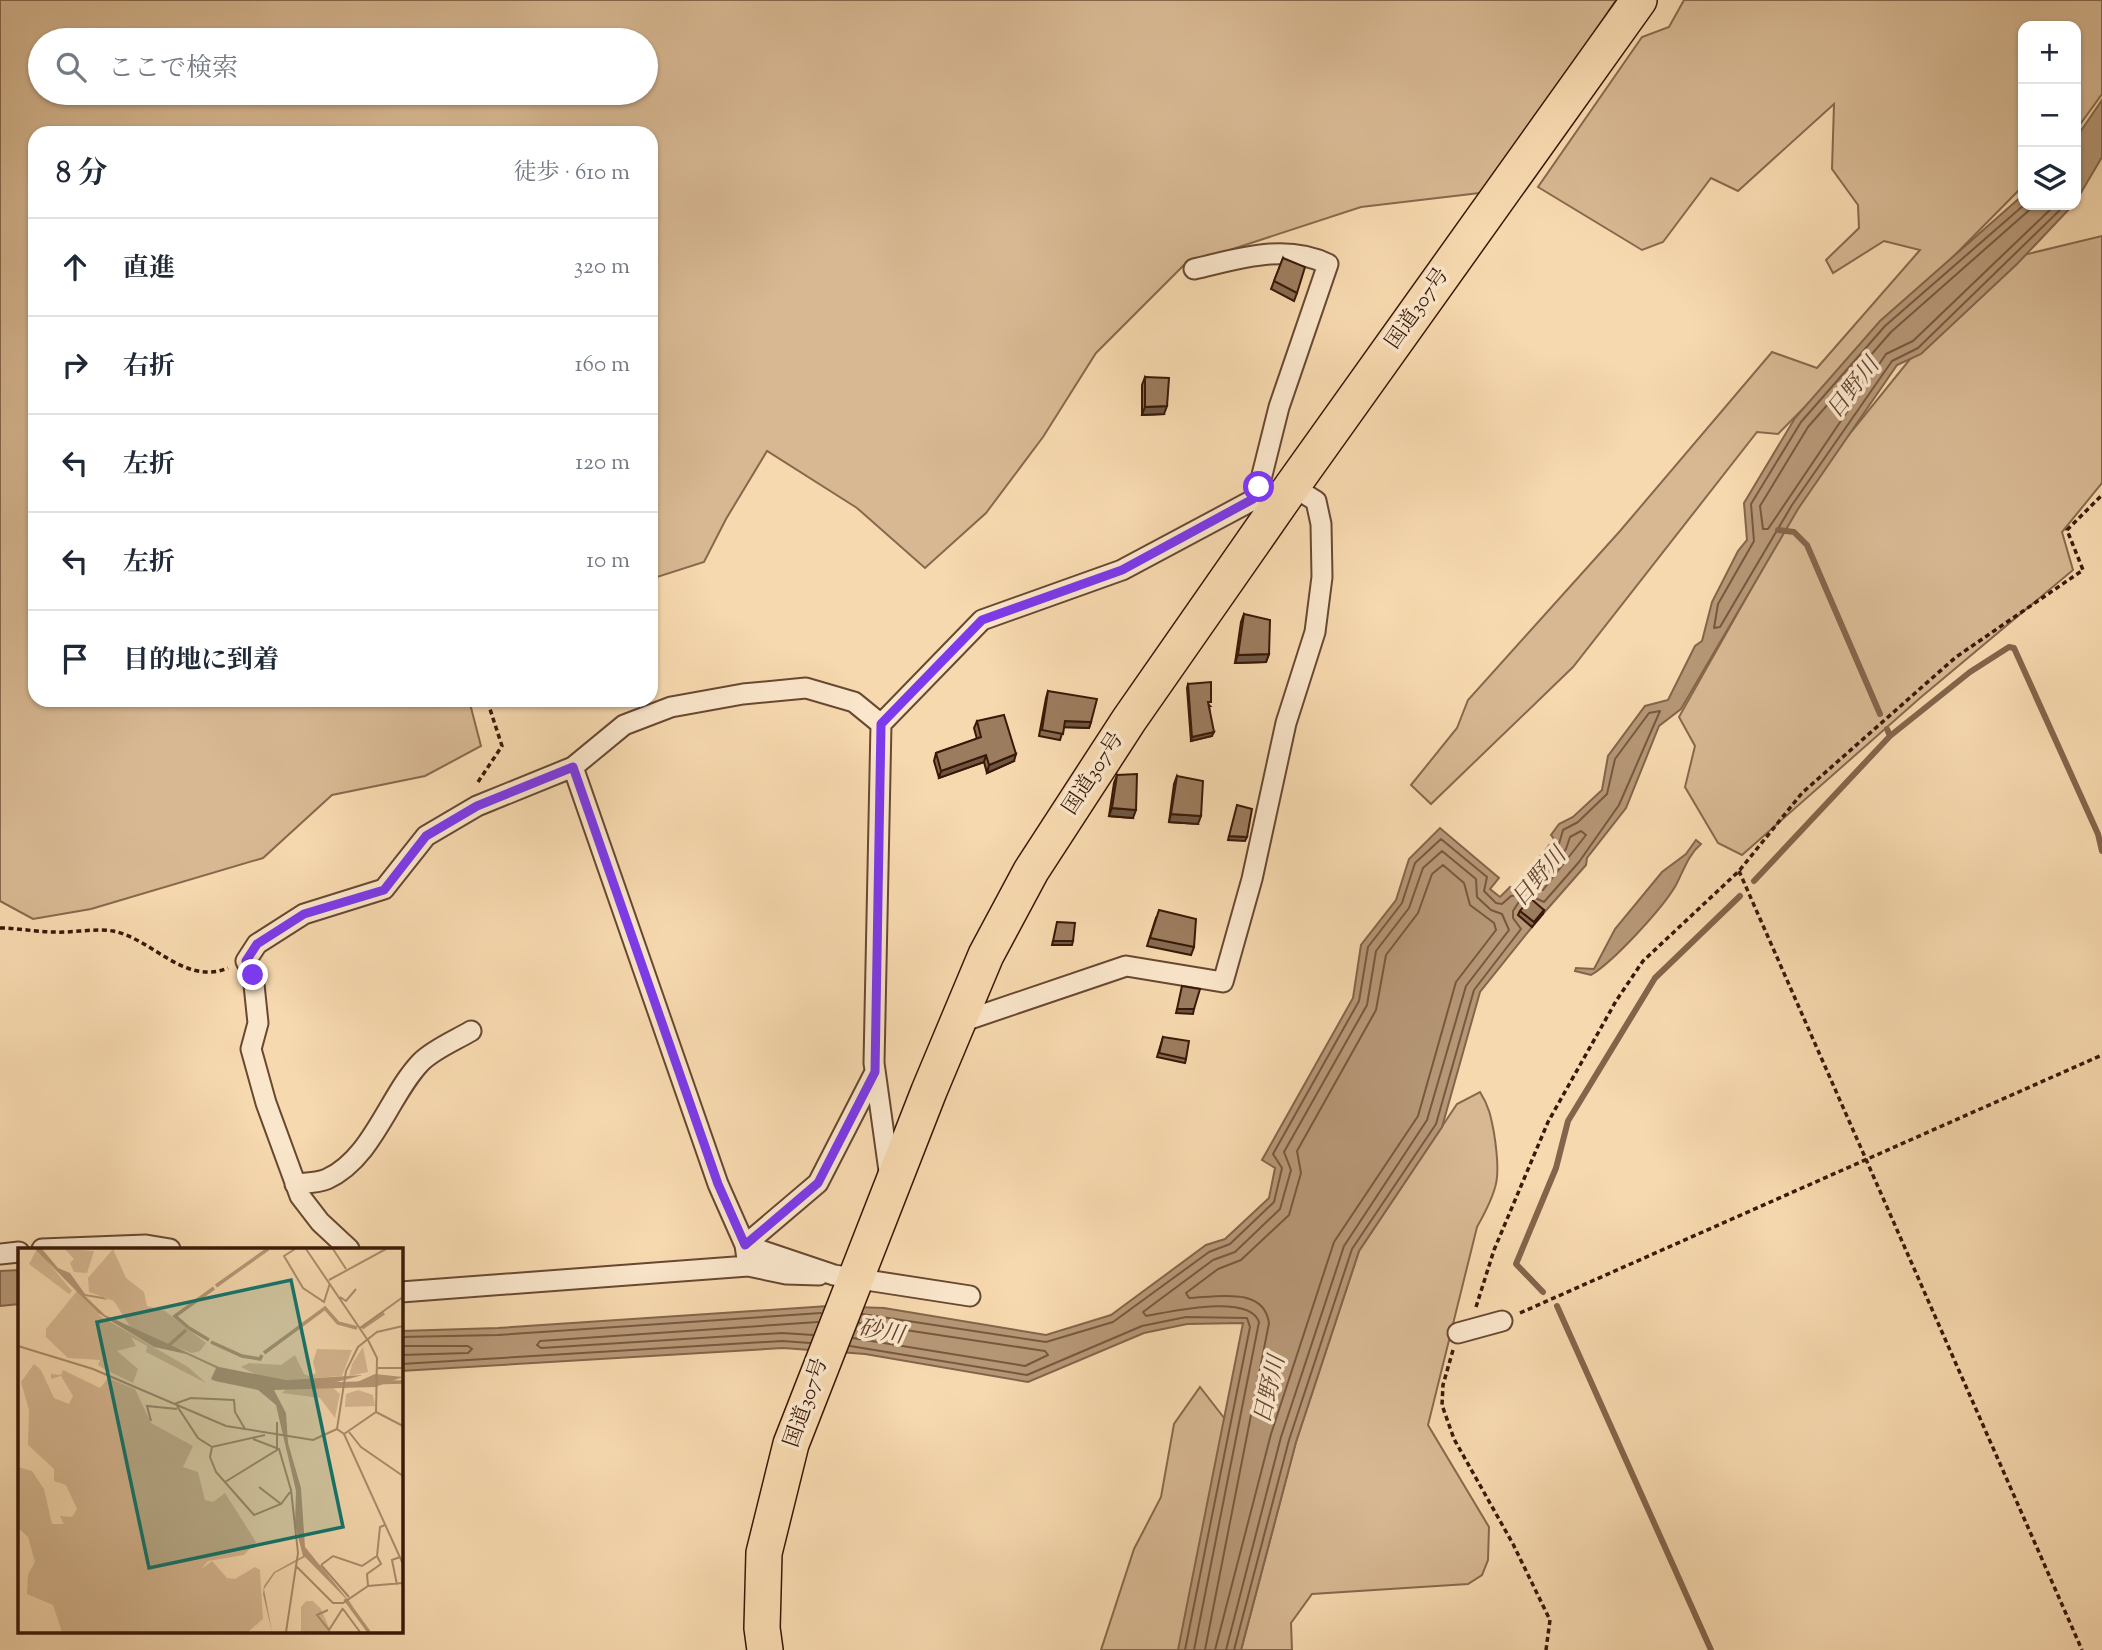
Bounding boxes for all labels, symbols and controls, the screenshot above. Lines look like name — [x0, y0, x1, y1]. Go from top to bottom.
map controls — [2018, 21, 2081, 210]
button: + — [2018, 21, 2081, 84]
search box — [28, 28, 658, 105]
icon: search — [52, 48, 90, 86]
text: ここで検索 — [108, 51, 238, 88]
button: − — [2018, 84, 2081, 147]
button: layers — [2018, 147, 2081, 210]
text: 8 分 — [56, 153, 107, 196]
text: 徒歩 · 610 m — [514, 157, 630, 190]
icon: ahead — [56, 248, 94, 286]
text: 直進 — [123, 251, 175, 288]
text: 320 m — [574, 251, 630, 284]
street label: 国道307号 — [1379, 262, 1457, 356]
icon: right — [56, 346, 94, 384]
text: 右折 — [123, 349, 175, 386]
text: 160 m — [575, 349, 630, 382]
water label: 日野川 — [1820, 349, 1890, 426]
icon: left — [56, 444, 94, 482]
text: 左折 — [123, 447, 175, 484]
text: 120 m — [575, 447, 630, 480]
route start — [1243, 471, 1274, 502]
icon: left — [56, 542, 94, 580]
text: 左折 — [123, 545, 175, 582]
text: 10 m — [586, 545, 630, 578]
icon: arrive — [56, 640, 94, 678]
text: 目的地に到着 — [123, 643, 279, 680]
street label: 国道307号 — [1056, 727, 1132, 821]
water label: 日野川 — [1505, 839, 1577, 915]
route end — [237, 959, 268, 990]
inset map — [18, 1248, 402, 1632]
water label: 砂川 — [855, 1313, 909, 1354]
water label: 日野川 — [1247, 1350, 1296, 1427]
street label: 国道307号 — [778, 1354, 836, 1452]

